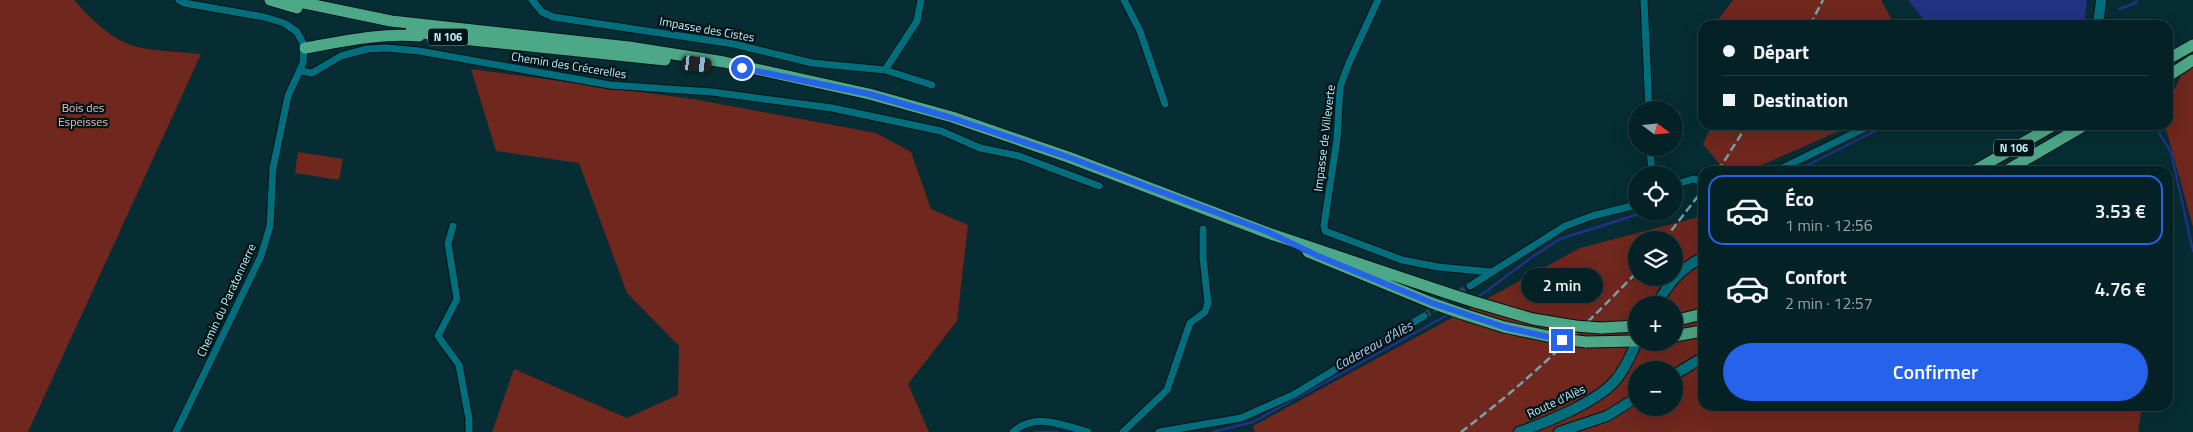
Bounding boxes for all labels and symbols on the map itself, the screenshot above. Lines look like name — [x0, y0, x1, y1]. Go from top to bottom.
street label: Impasse des Cistes — [658, 11, 757, 47]
road number: N 106 — [428, 28, 468, 46]
street label: Chemin des Crécerelles — [510, 47, 628, 84]
car — [681, 55, 712, 73]
route start — [731, 57, 753, 79]
street label: Impasse de Villeverte — [1308, 83, 1340, 193]
park label: Bois des Espeisses — [58, 98, 108, 131]
north arrow — [1628, 101, 1682, 156]
road number: N 106 — [1994, 140, 2034, 156]
street label: Chemin du Paratonnerre — [191, 240, 261, 360]
callout: 2 min — [1521, 268, 1603, 302]
water label: Cadereau d'Alès — [1330, 314, 1417, 375]
route end — [1551, 329, 1573, 351]
street label: Route d'Alès — [1524, 379, 1589, 423]

